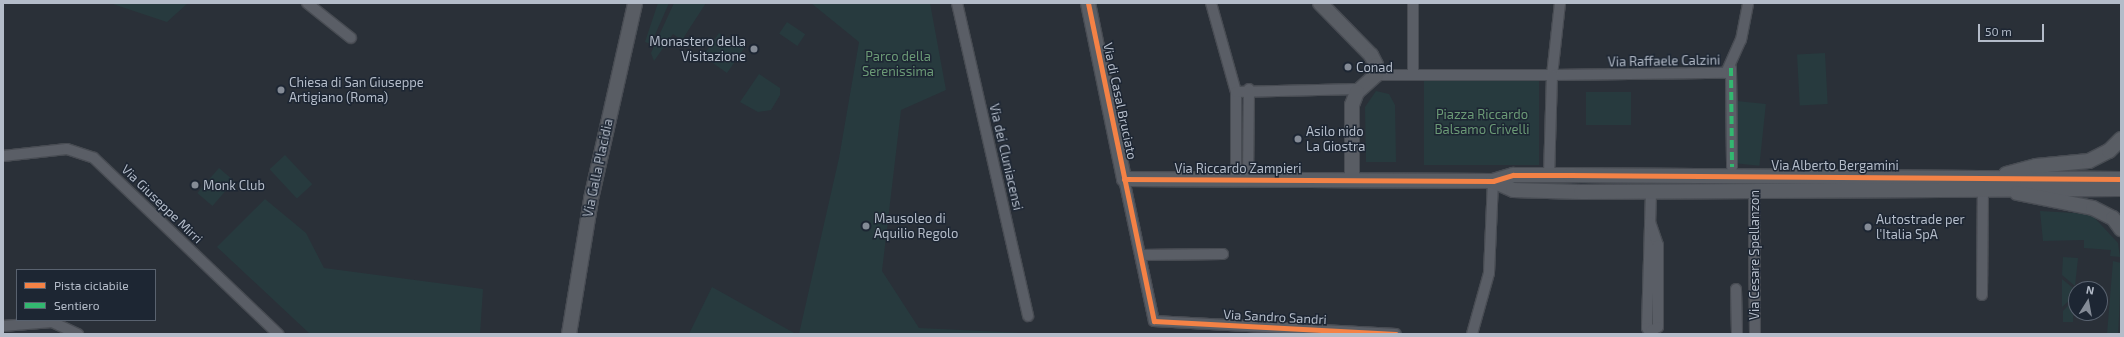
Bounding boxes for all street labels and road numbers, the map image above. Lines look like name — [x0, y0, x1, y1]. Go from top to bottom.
street label: Via di Casal Bruciato — [1100, 41, 1140, 161]
street label: Via Raffaele Calzini — [1608, 52, 1720, 70]
street label: Via dei Cluniacensi — [986, 102, 1026, 212]
street label: Via Galla Placidia — [580, 117, 616, 219]
street label: Via Alberto Bergamini — [1771, 157, 1899, 173]
street label: Via Riccardo Zampieri — [1174, 160, 1302, 176]
street label: Via Giuseppe Mirri — [118, 161, 206, 247]
street label: Via Cesare Spellanzon — [1746, 190, 1762, 320]
street label: Via Sandro Sandri — [1223, 306, 1327, 328]

